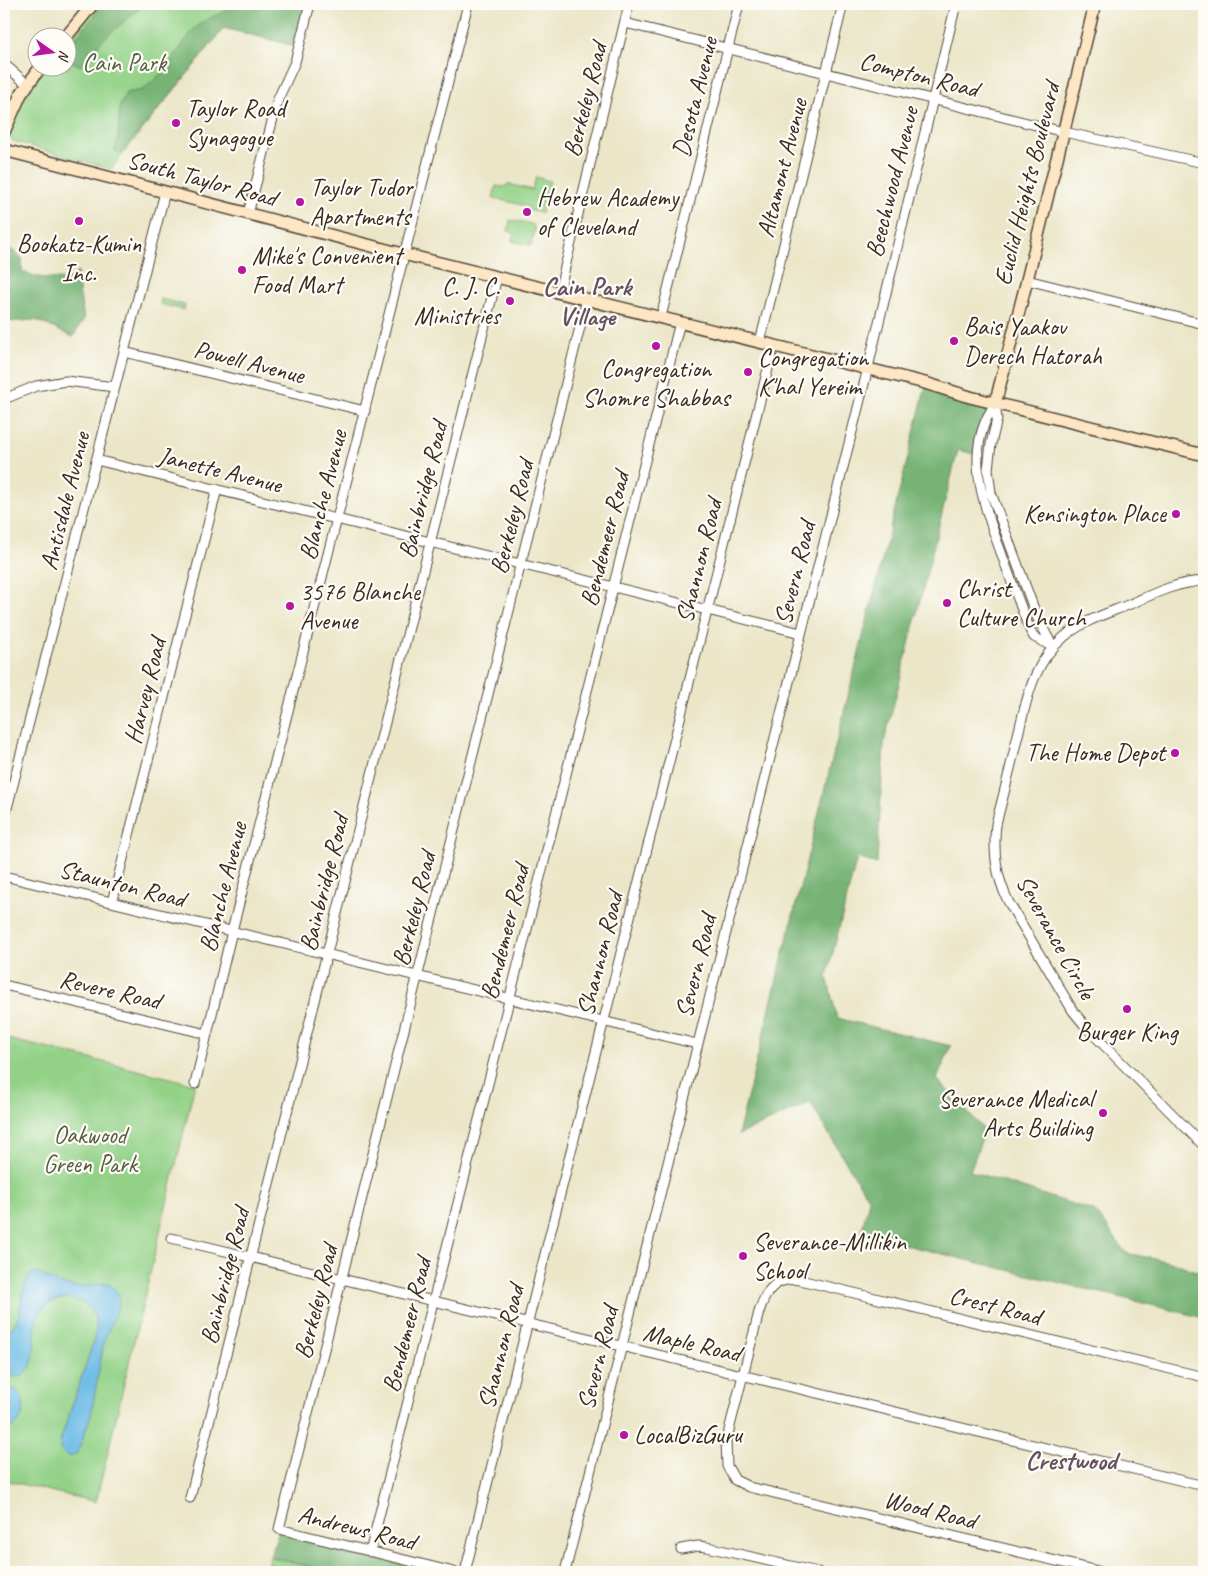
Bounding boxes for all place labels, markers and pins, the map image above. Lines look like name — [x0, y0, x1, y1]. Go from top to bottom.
place label: Taylor Road Synagogue — [186, 93, 289, 154]
marker: Taylor Road Synagogue — [170, 117, 182, 129]
place label: Taylor Tudor Apartments — [310, 172, 415, 233]
place label: Hebrew Academy of Cleveland — [537, 182, 681, 243]
marker: Taylor Tudor Apartments — [294, 196, 306, 208]
marker: Hebrew Academy of Cleveland — [521, 206, 533, 218]
marker: Bookatz-Kumin Inc. — [73, 215, 85, 227]
place label: Bookatz-Kumin Inc. — [17, 228, 142, 289]
place label: Mike's Convenient Food Mart — [252, 240, 405, 301]
marker: Mike's Convenient Food Mart — [236, 264, 248, 276]
place label: C. J. C. Ministries — [414, 271, 502, 332]
marker: C. J. C. Ministries — [504, 295, 516, 307]
place label: Bais Yaakov Derech Hatorah — [964, 311, 1103, 372]
marker: Bais Yaakov Derech Hatorah — [948, 335, 960, 347]
marker: Congregation Shomre Shabbas — [650, 340, 662, 352]
place label: Congregation K'hal Yereim — [758, 342, 870, 403]
place label: Congregation Shomre Shabbas — [582, 353, 732, 414]
marker: Congregation K'hal Yereim — [742, 366, 754, 378]
place label: Kensington Place — [1024, 498, 1168, 530]
marker: Kensington Place — [1170, 508, 1182, 520]
place label: Christ Culture Church — [957, 573, 1087, 634]
place label: 3576 Blanche Avenue — [300, 576, 422, 637]
marker: Christ Culture Church — [941, 597, 953, 609]
marker: 3576 Blanche Avenue — [284, 600, 296, 612]
place label: The Home Depot — [1026, 737, 1168, 769]
marker: The Home Depot — [1169, 747, 1181, 759]
marker: Burger King — [1121, 1003, 1133, 1015]
place label: Burger King — [1077, 1016, 1179, 1048]
place label: Severance Medical Arts Building — [938, 1083, 1098, 1144]
marker: Severance Medical Arts Building — [1097, 1107, 1109, 1119]
place label: Severance-Millikin School — [753, 1226, 907, 1287]
marker: Severance-Millikin School — [737, 1250, 749, 1262]
place label: LocalBizGuru — [634, 1419, 744, 1451]
marker: LocalBizGuru — [618, 1429, 630, 1441]

